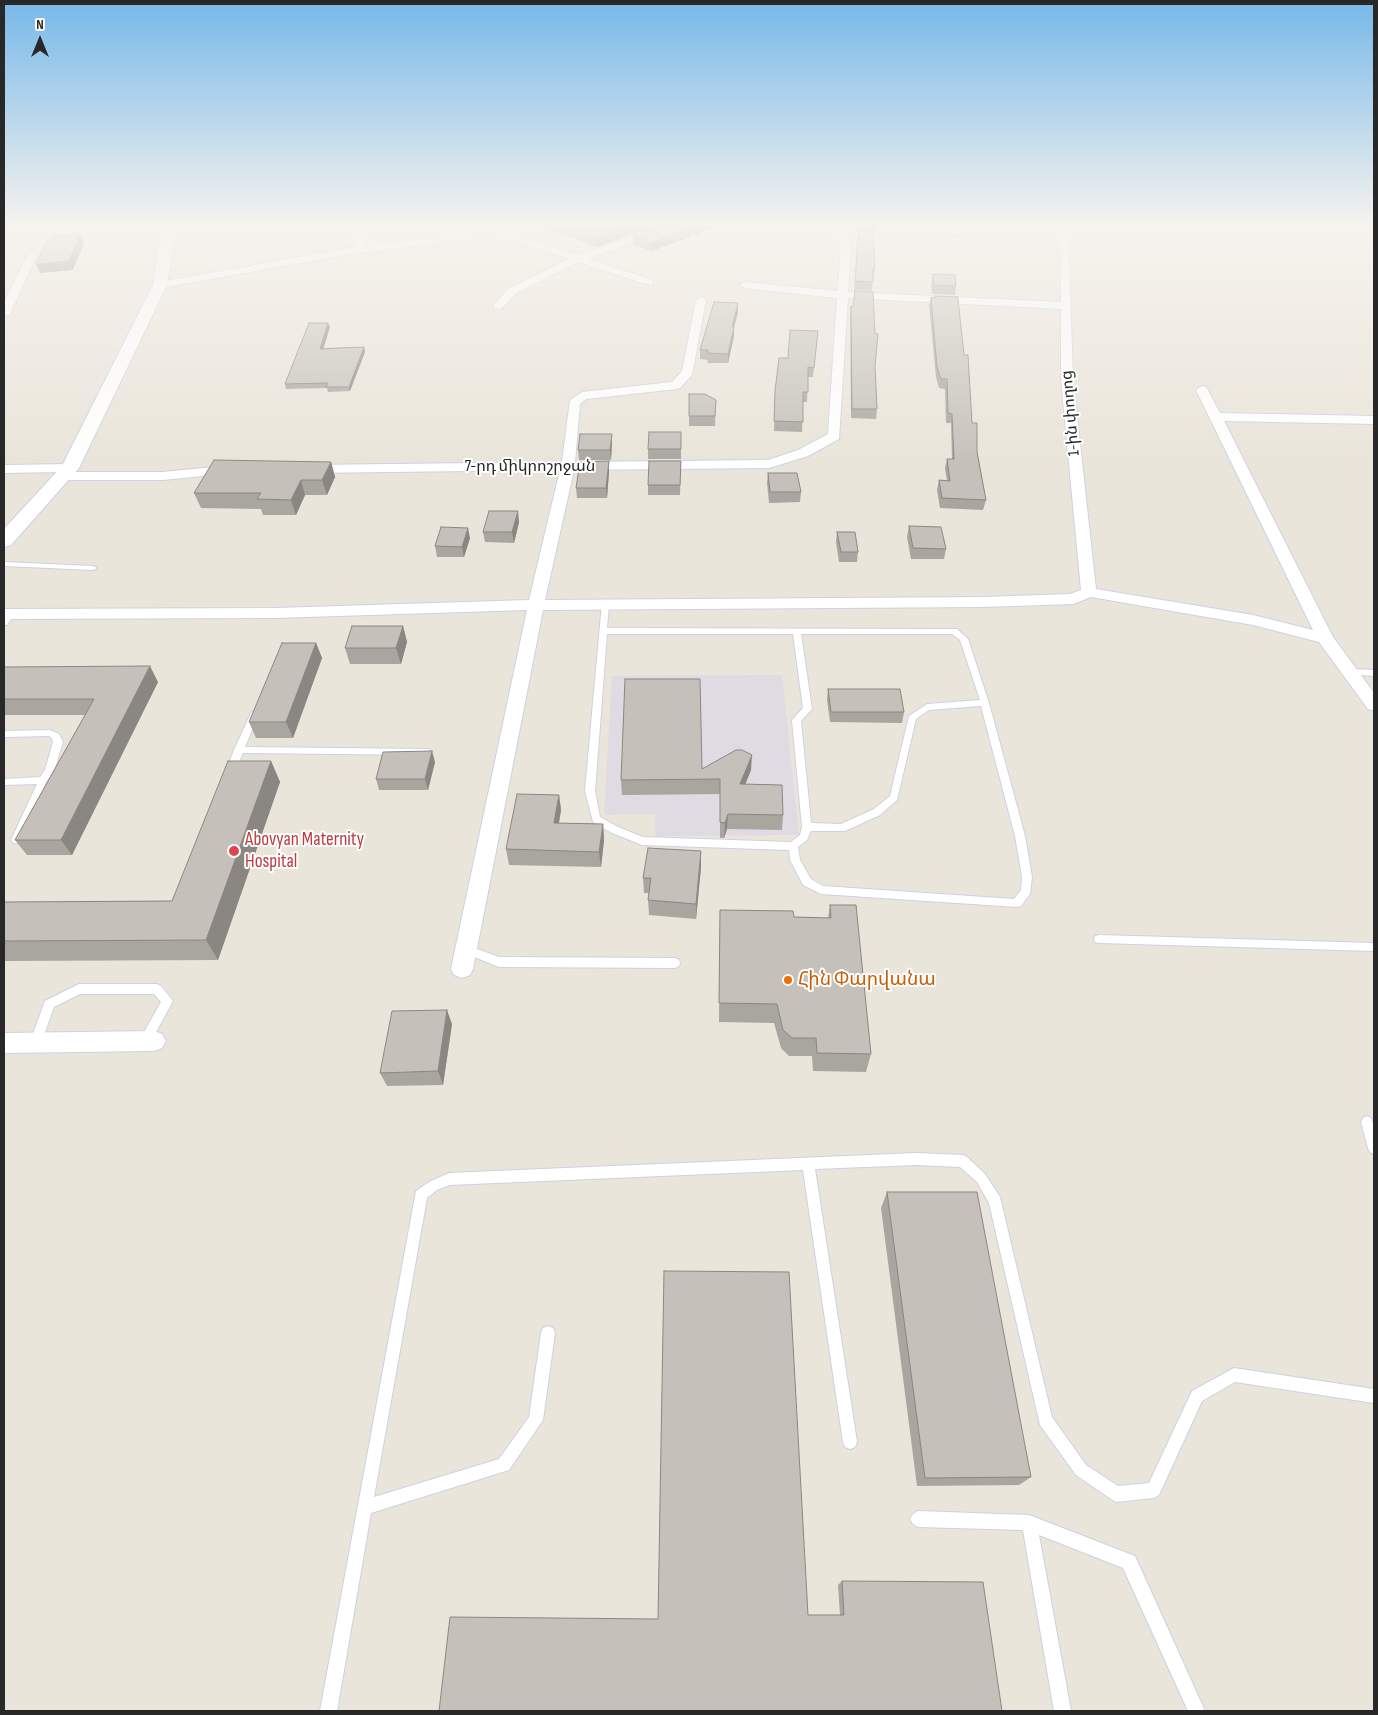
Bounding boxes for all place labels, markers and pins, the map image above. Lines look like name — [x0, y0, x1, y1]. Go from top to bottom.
place label: Abovyan Maternity Hospital — [245, 829, 364, 873]
marker: Abovyan Maternity Hospital — [227, 844, 241, 858]
place label: Հին Փարվանա — [798, 969, 936, 991]
marker: Հին Փարվանա — [782, 974, 794, 986]

